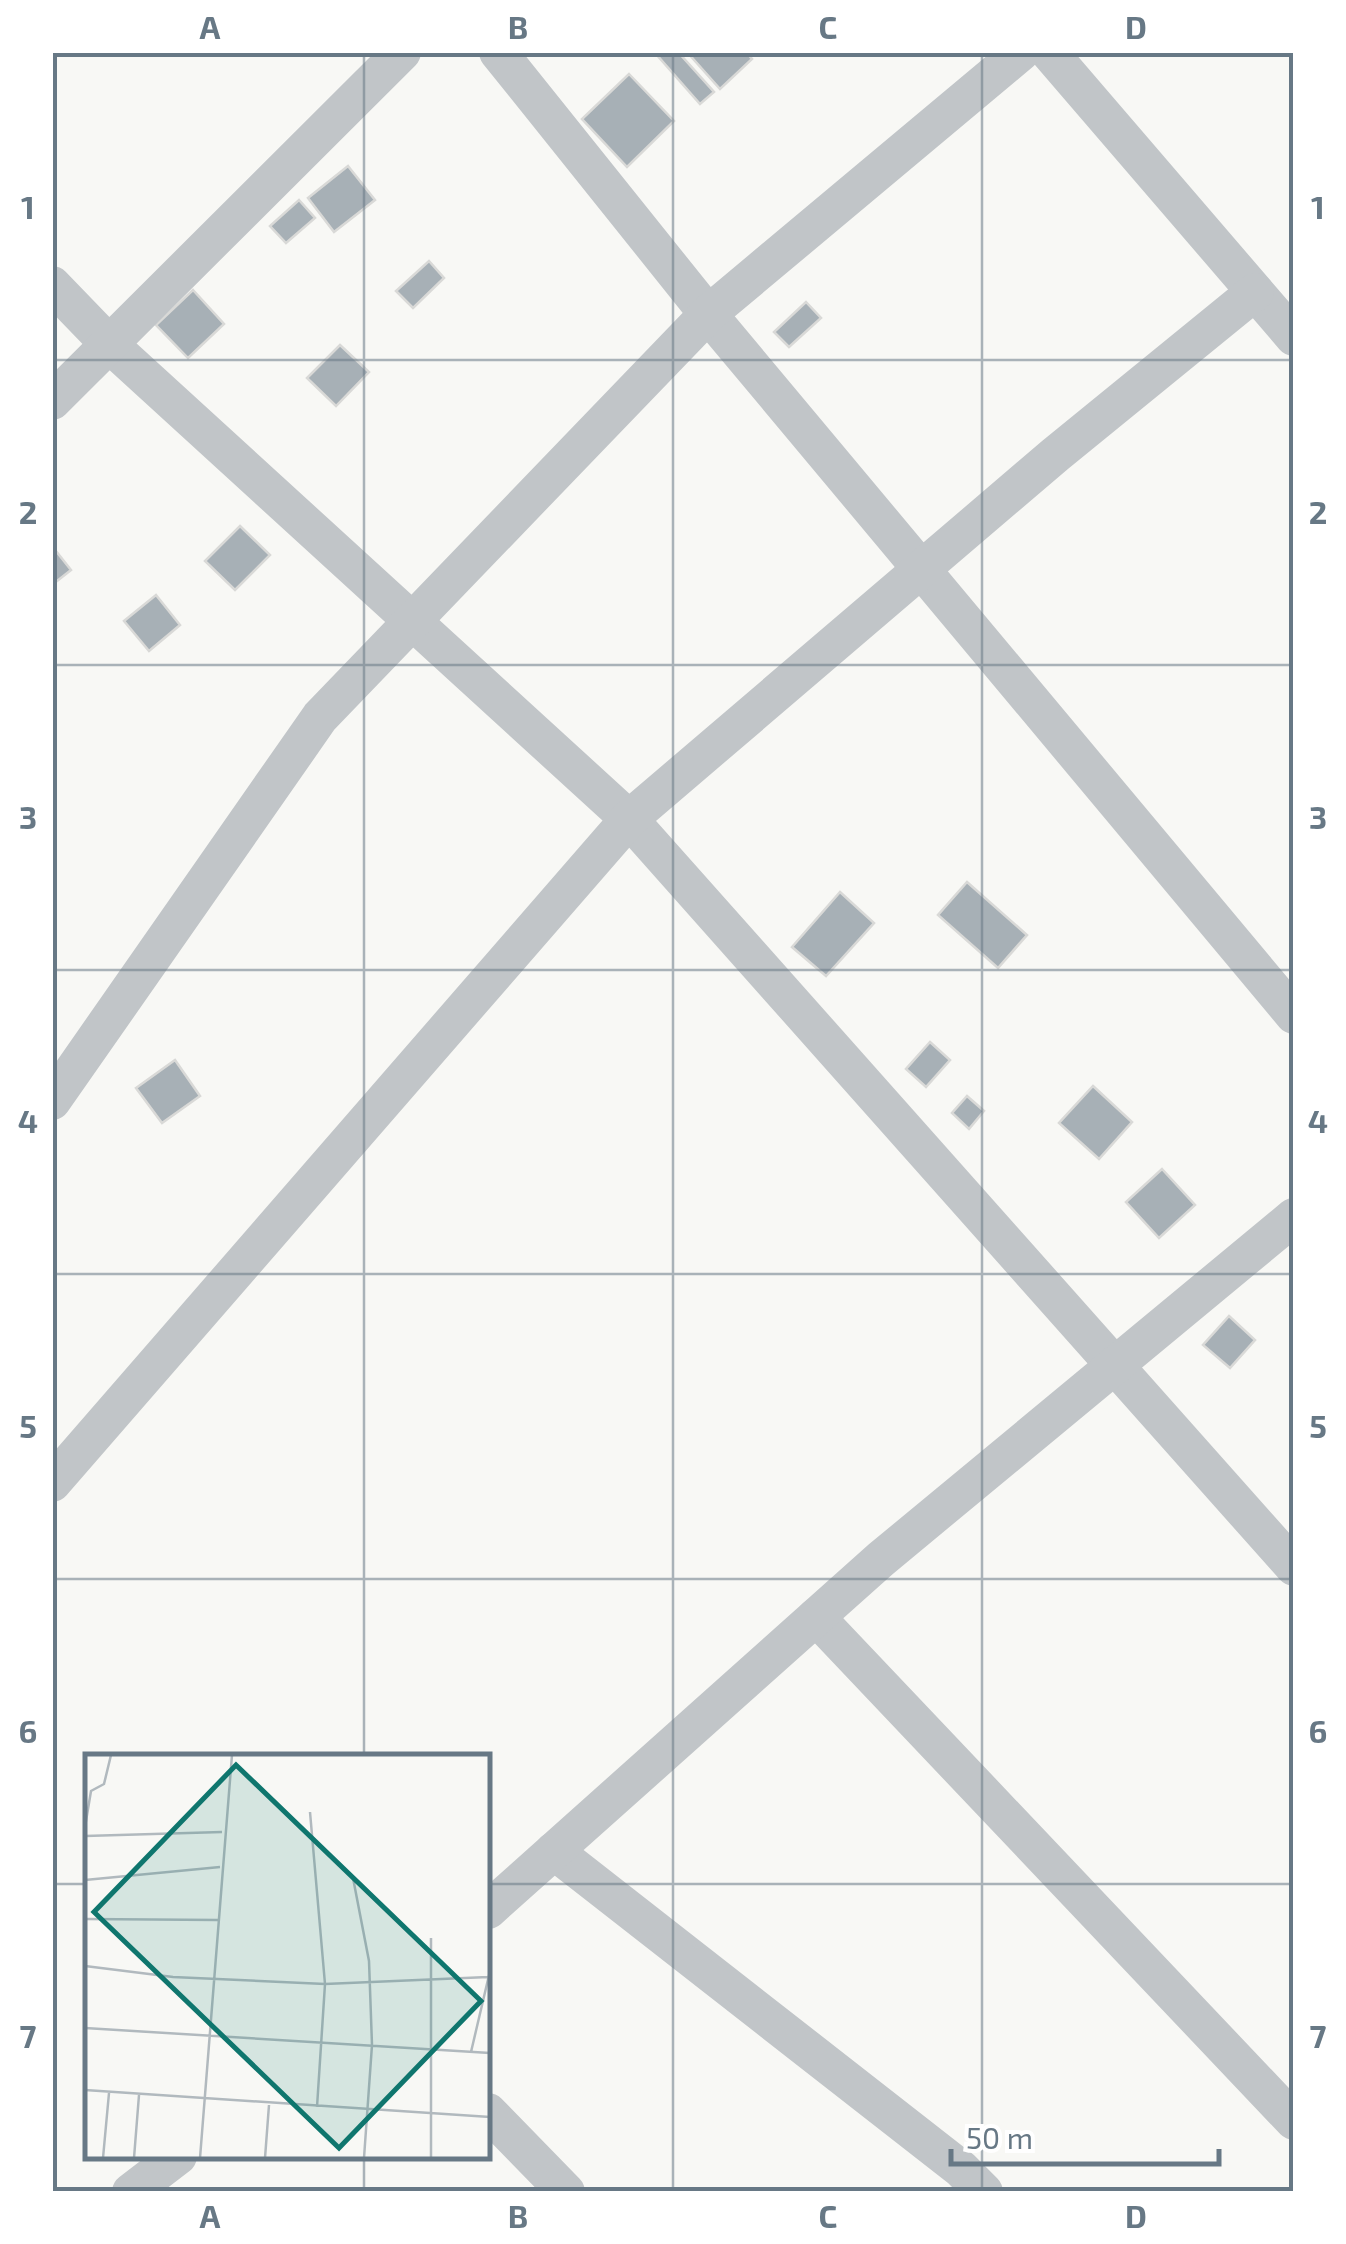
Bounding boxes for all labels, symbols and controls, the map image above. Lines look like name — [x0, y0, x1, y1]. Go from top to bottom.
text: A — [200, 7, 221, 45]
text: B — [508, 7, 528, 45]
text: C — [819, 7, 837, 45]
text: D — [1125, 7, 1147, 45]
text: 1 — [21, 187, 35, 225]
text: 1 — [1311, 187, 1325, 225]
text: 2 — [19, 492, 37, 530]
text: 2 — [1309, 492, 1327, 530]
text: 3 — [19, 797, 37, 835]
text: 3 — [1309, 797, 1327, 835]
text: 4 — [18, 1101, 38, 1139]
text: 4 — [1308, 1101, 1328, 1139]
text: 5 — [19, 1406, 37, 1444]
text: 5 — [1309, 1406, 1327, 1444]
text: 6 — [19, 1711, 37, 1749]
text: 6 — [1309, 1711, 1327, 1749]
inset map — [85, 1754, 490, 2159]
text: 7 — [20, 2016, 37, 2054]
text: 7 — [1310, 2016, 1327, 2054]
scale bar — [951, 2104, 1218, 2166]
text: 50 m — [966, 2119, 1033, 2155]
text: A — [200, 2196, 221, 2234]
text: B — [508, 2196, 528, 2234]
text: C — [819, 2196, 837, 2234]
text: D — [1125, 2196, 1147, 2234]

